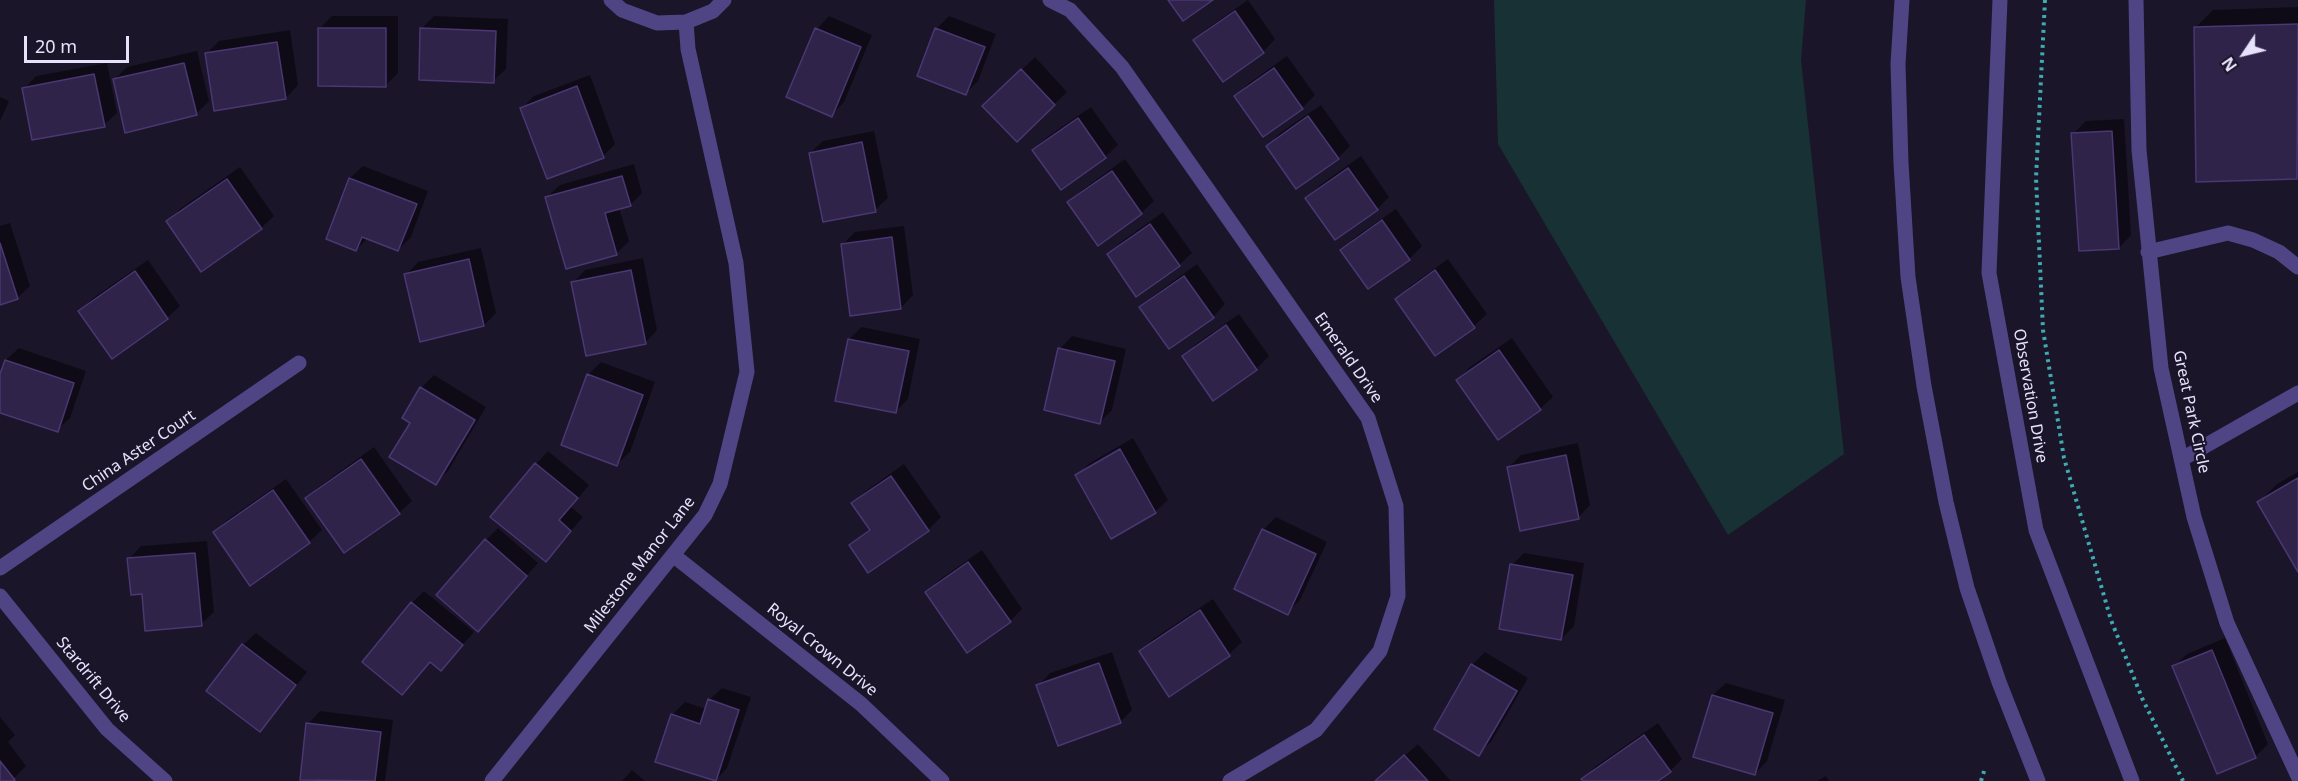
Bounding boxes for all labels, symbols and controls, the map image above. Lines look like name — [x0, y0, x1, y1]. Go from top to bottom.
scale bar — [27, 24, 132, 62]
north arrow — [2214, 24, 2274, 84]
text: 20 m — [35, 34, 77, 58]
text: N — [2217, 53, 2242, 76]
street label: Emerald Drive — [1310, 309, 1386, 407]
street label: Observation Drive — [2009, 327, 2051, 465]
street label: Great Park Circle — [2169, 349, 2213, 475]
street label: China Aster Court — [79, 406, 199, 496]
street label: Milestone Manor Lane — [581, 493, 699, 637]
street label: Royal Crown Drive — [763, 600, 881, 700]
street label: Stardrift Drive — [52, 633, 134, 727]

